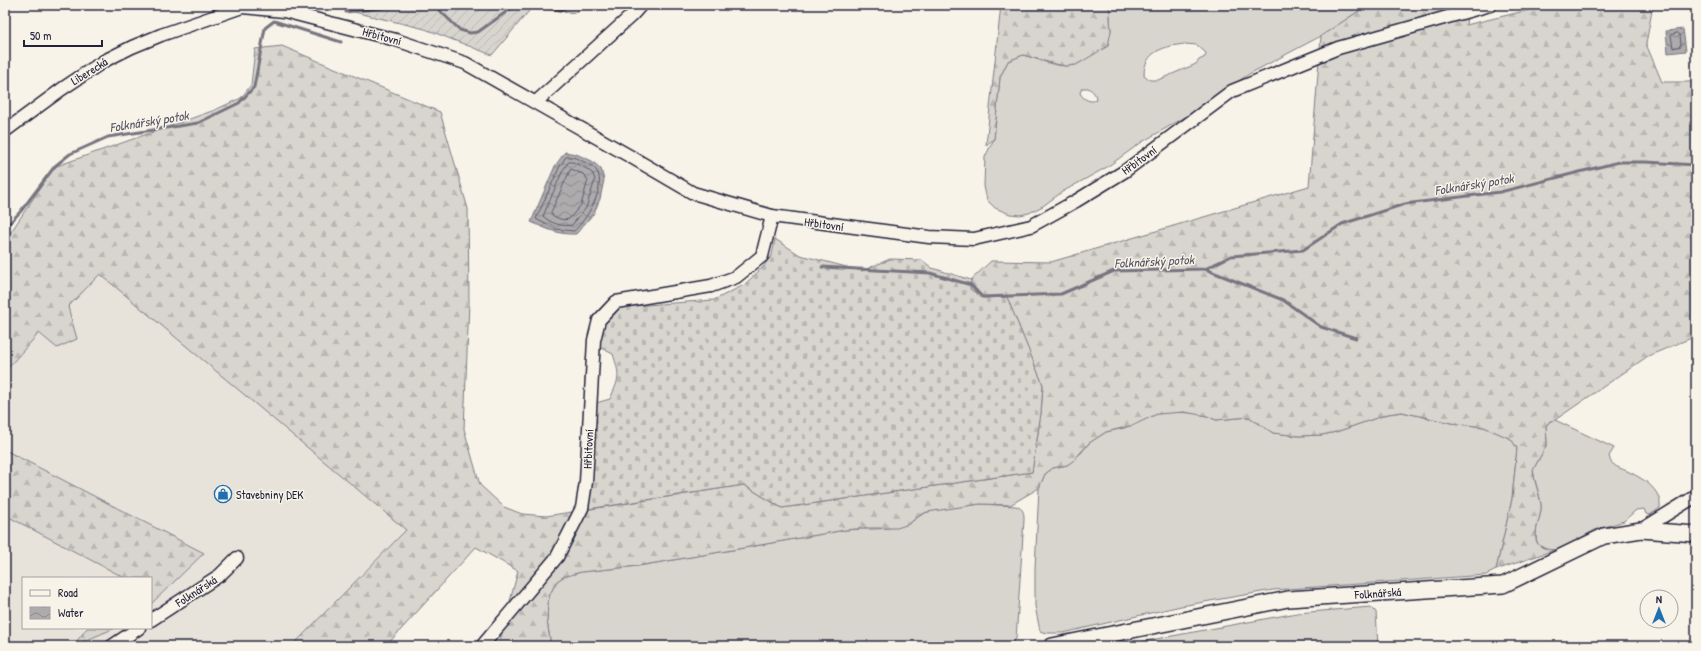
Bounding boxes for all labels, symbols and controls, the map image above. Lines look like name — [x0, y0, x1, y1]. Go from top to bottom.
scale bar — [24, 22, 102, 48]
street label: Hřbitovní — [361, 23, 404, 49]
text: 50 m — [30, 27, 51, 44]
street label: Liberecká — [67, 53, 111, 89]
water label: Folknářský potok — [108, 106, 192, 137]
street label: Hřbitovní — [1118, 141, 1160, 179]
water label: Folknářský potok — [1433, 169, 1517, 200]
street label: Hřbitovní — [803, 213, 845, 235]
water label: Folknářský potok — [1114, 250, 1196, 273]
street label: Hřbitovní — [578, 428, 598, 469]
shop icon: Stavebniny DEK — [213, 484, 233, 504]
place label: Stavebniny DEK — [236, 486, 304, 503]
street label: Folknářská — [171, 571, 220, 611]
legend — [22, 577, 152, 629]
street label: Folknářská — [1353, 583, 1402, 603]
text: Road — [58, 584, 78, 601]
north arrow — [1639, 589, 1679, 629]
text: N — [1656, 592, 1662, 606]
text: Water — [58, 604, 84, 621]

